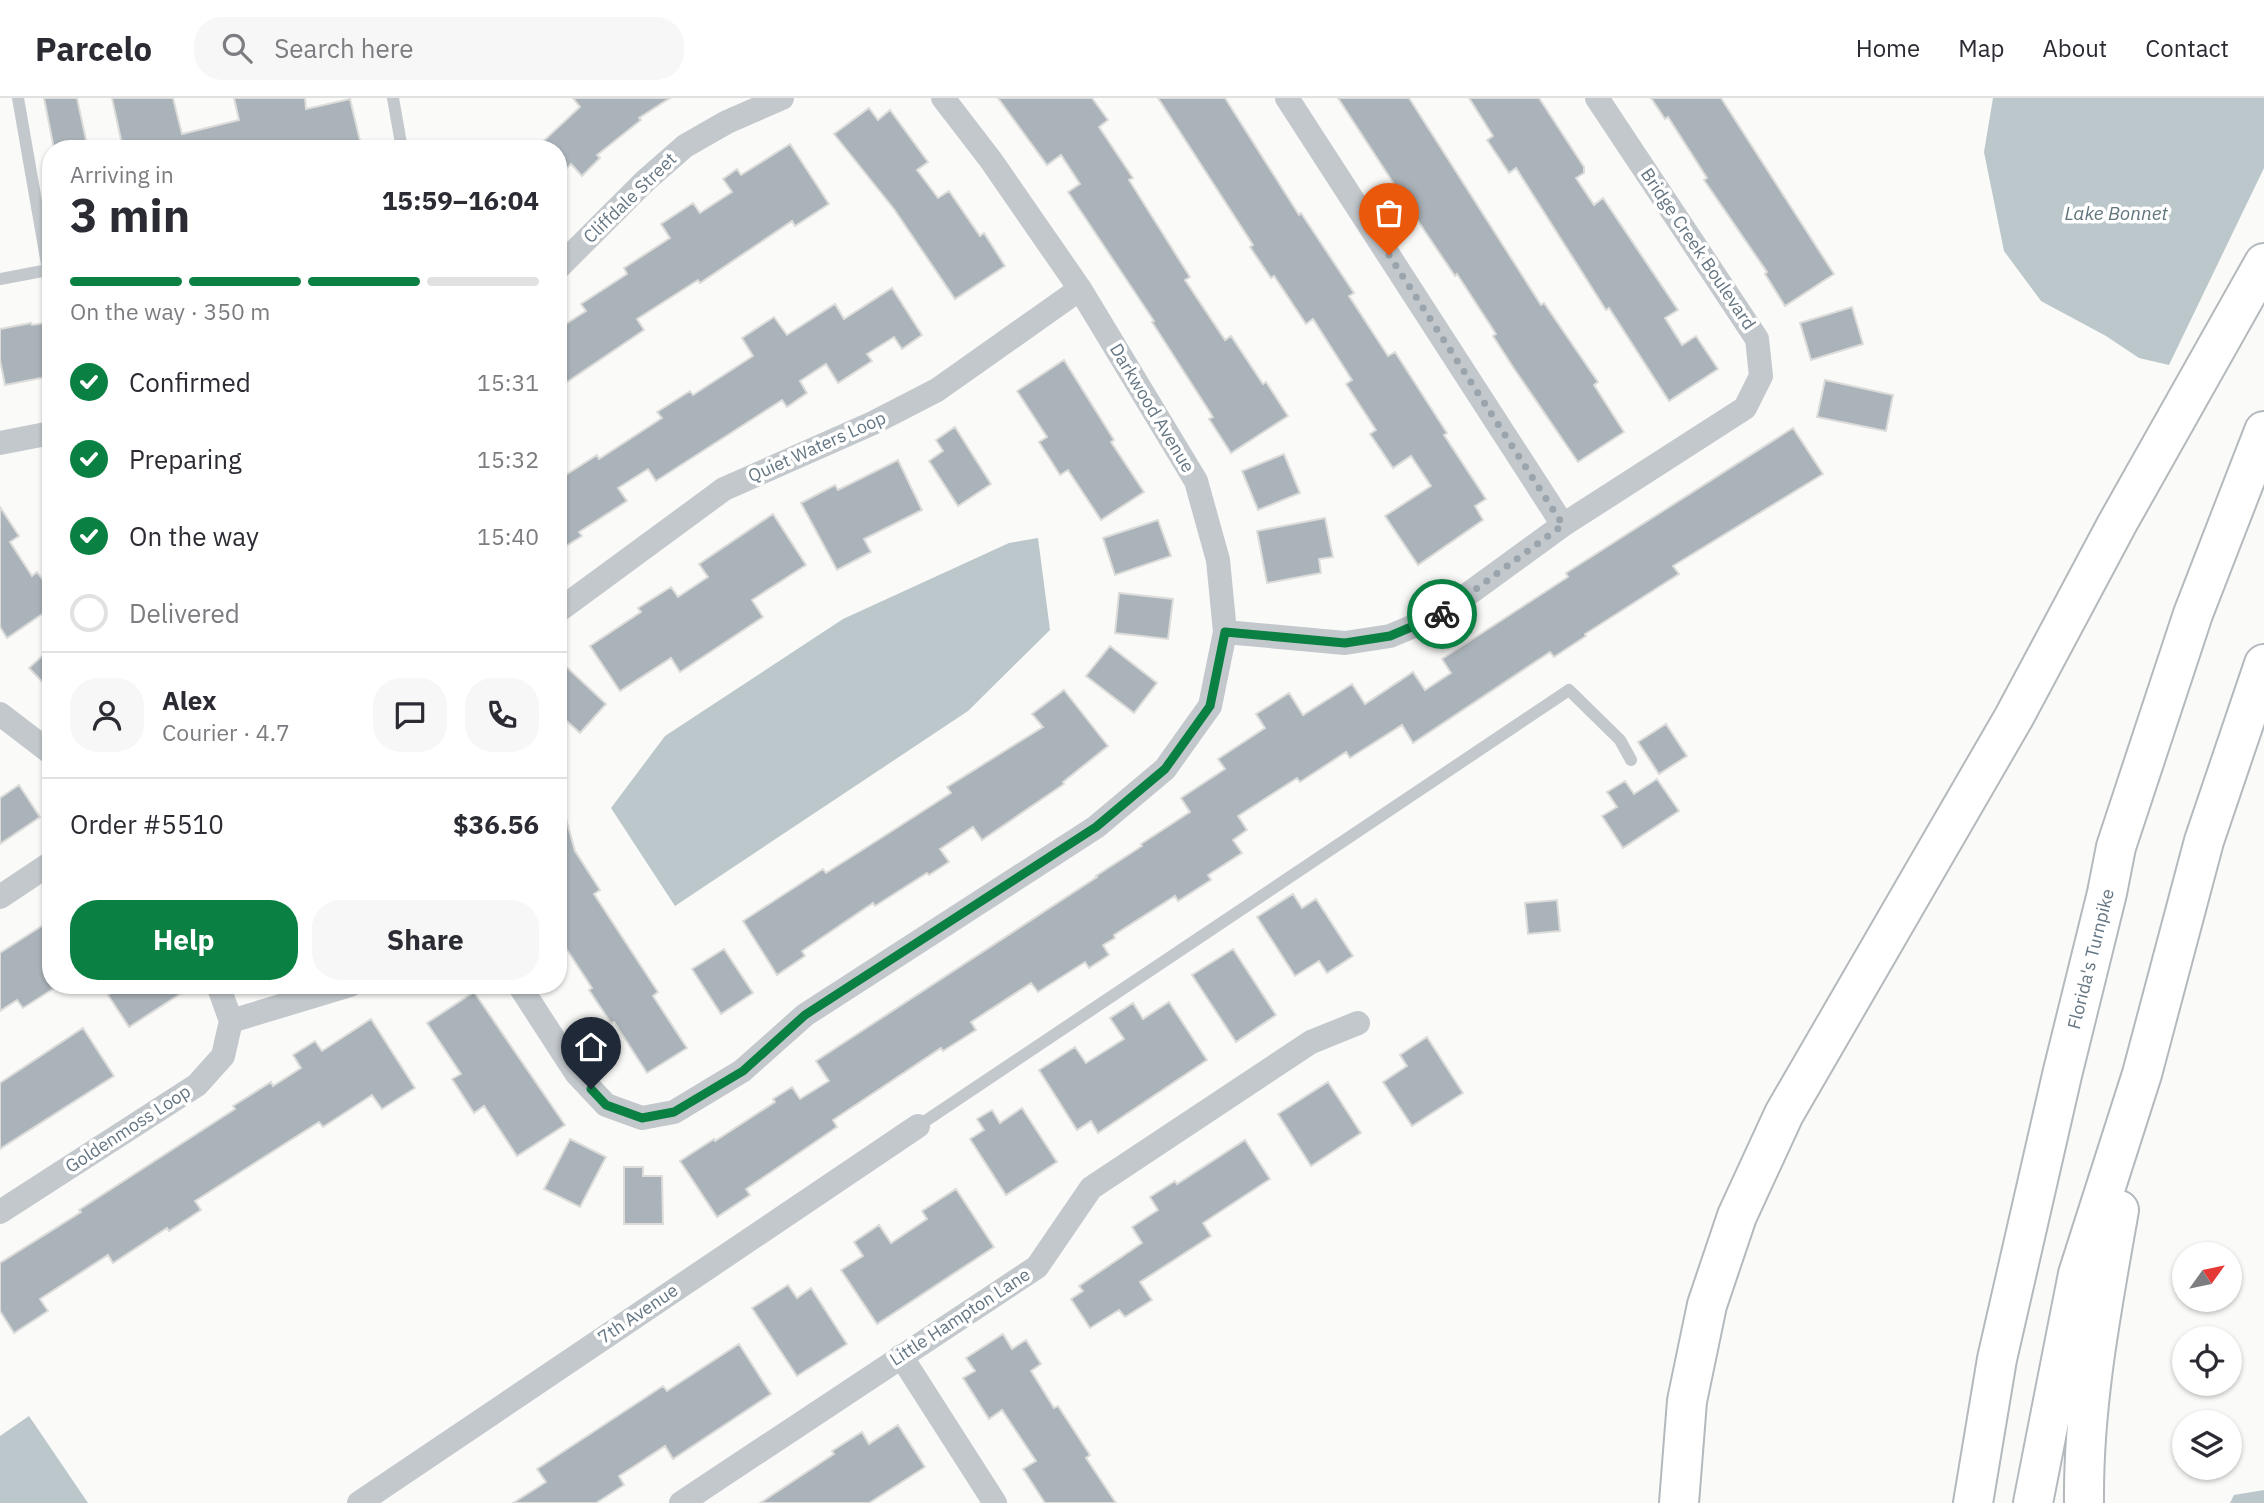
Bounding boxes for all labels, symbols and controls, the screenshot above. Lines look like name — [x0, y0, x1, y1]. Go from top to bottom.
search box — [194, 17, 684, 80]
text: Parcelo — [35, 27, 152, 70]
icon: search — [218, 29, 256, 67]
text: Search here — [274, 31, 414, 65]
text: Home — [1856, 32, 1920, 64]
text: Map — [1958, 32, 2004, 64]
text: About — [2042, 32, 2107, 64]
text: Contact — [2145, 32, 2229, 64]
street label: Cliffdale Street — [578, 147, 681, 248]
text: Arriving in — [70, 159, 174, 189]
street label: Bridge Creek Boulevard — [1636, 164, 1761, 334]
text: 15:59–16:04 — [382, 183, 539, 217]
pin — [1359, 183, 1419, 255]
text: 3 min — [70, 185, 190, 245]
icon: bag — [1370, 194, 1408, 232]
water label: Lake Bonnet — [2064, 201, 2169, 225]
text: On the way · 350 m — [70, 296, 270, 326]
street label: Darkwood Avenue — [1105, 339, 1200, 477]
icon: check — [70, 363, 108, 401]
text: Confirmed — [129, 365, 251, 399]
text: 15:31 — [477, 367, 539, 397]
street label: Quiet Waters Loop — [744, 406, 889, 487]
icon: check — [70, 440, 108, 478]
text: Preparing — [129, 442, 242, 476]
text: 15:32 — [477, 444, 539, 474]
icon: check — [70, 517, 108, 555]
text: On the way — [129, 519, 259, 553]
text: 15:40 — [477, 521, 539, 551]
courier — [1407, 579, 1477, 649]
icon: bike — [1423, 595, 1461, 633]
text: Delivered — [129, 596, 240, 630]
button: person — [70, 678, 144, 752]
button: chat — [373, 678, 447, 752]
button: phone — [465, 678, 539, 752]
text: Alex — [162, 683, 216, 717]
text: Courier · 4.7 — [162, 717, 290, 747]
text: Order #5510 — [70, 807, 224, 841]
text: $36.56 — [453, 807, 539, 841]
street label: Florida's Turnpike — [2062, 886, 2119, 1031]
button: Help — [70, 900, 298, 980]
button: Share — [312, 900, 539, 980]
pin — [561, 1017, 621, 1089]
icon: home — [572, 1028, 610, 1066]
street label: Goldenmoss Loop — [61, 1079, 195, 1178]
north arrow — [2172, 1242, 2242, 1312]
map controls — [2172, 1242, 2242, 1480]
street label: Little Hampton Lane — [885, 1263, 1034, 1371]
street label: 7th Avenue — [593, 1278, 682, 1349]
button: locate — [2172, 1326, 2242, 1396]
button: layers — [2172, 1410, 2242, 1480]

